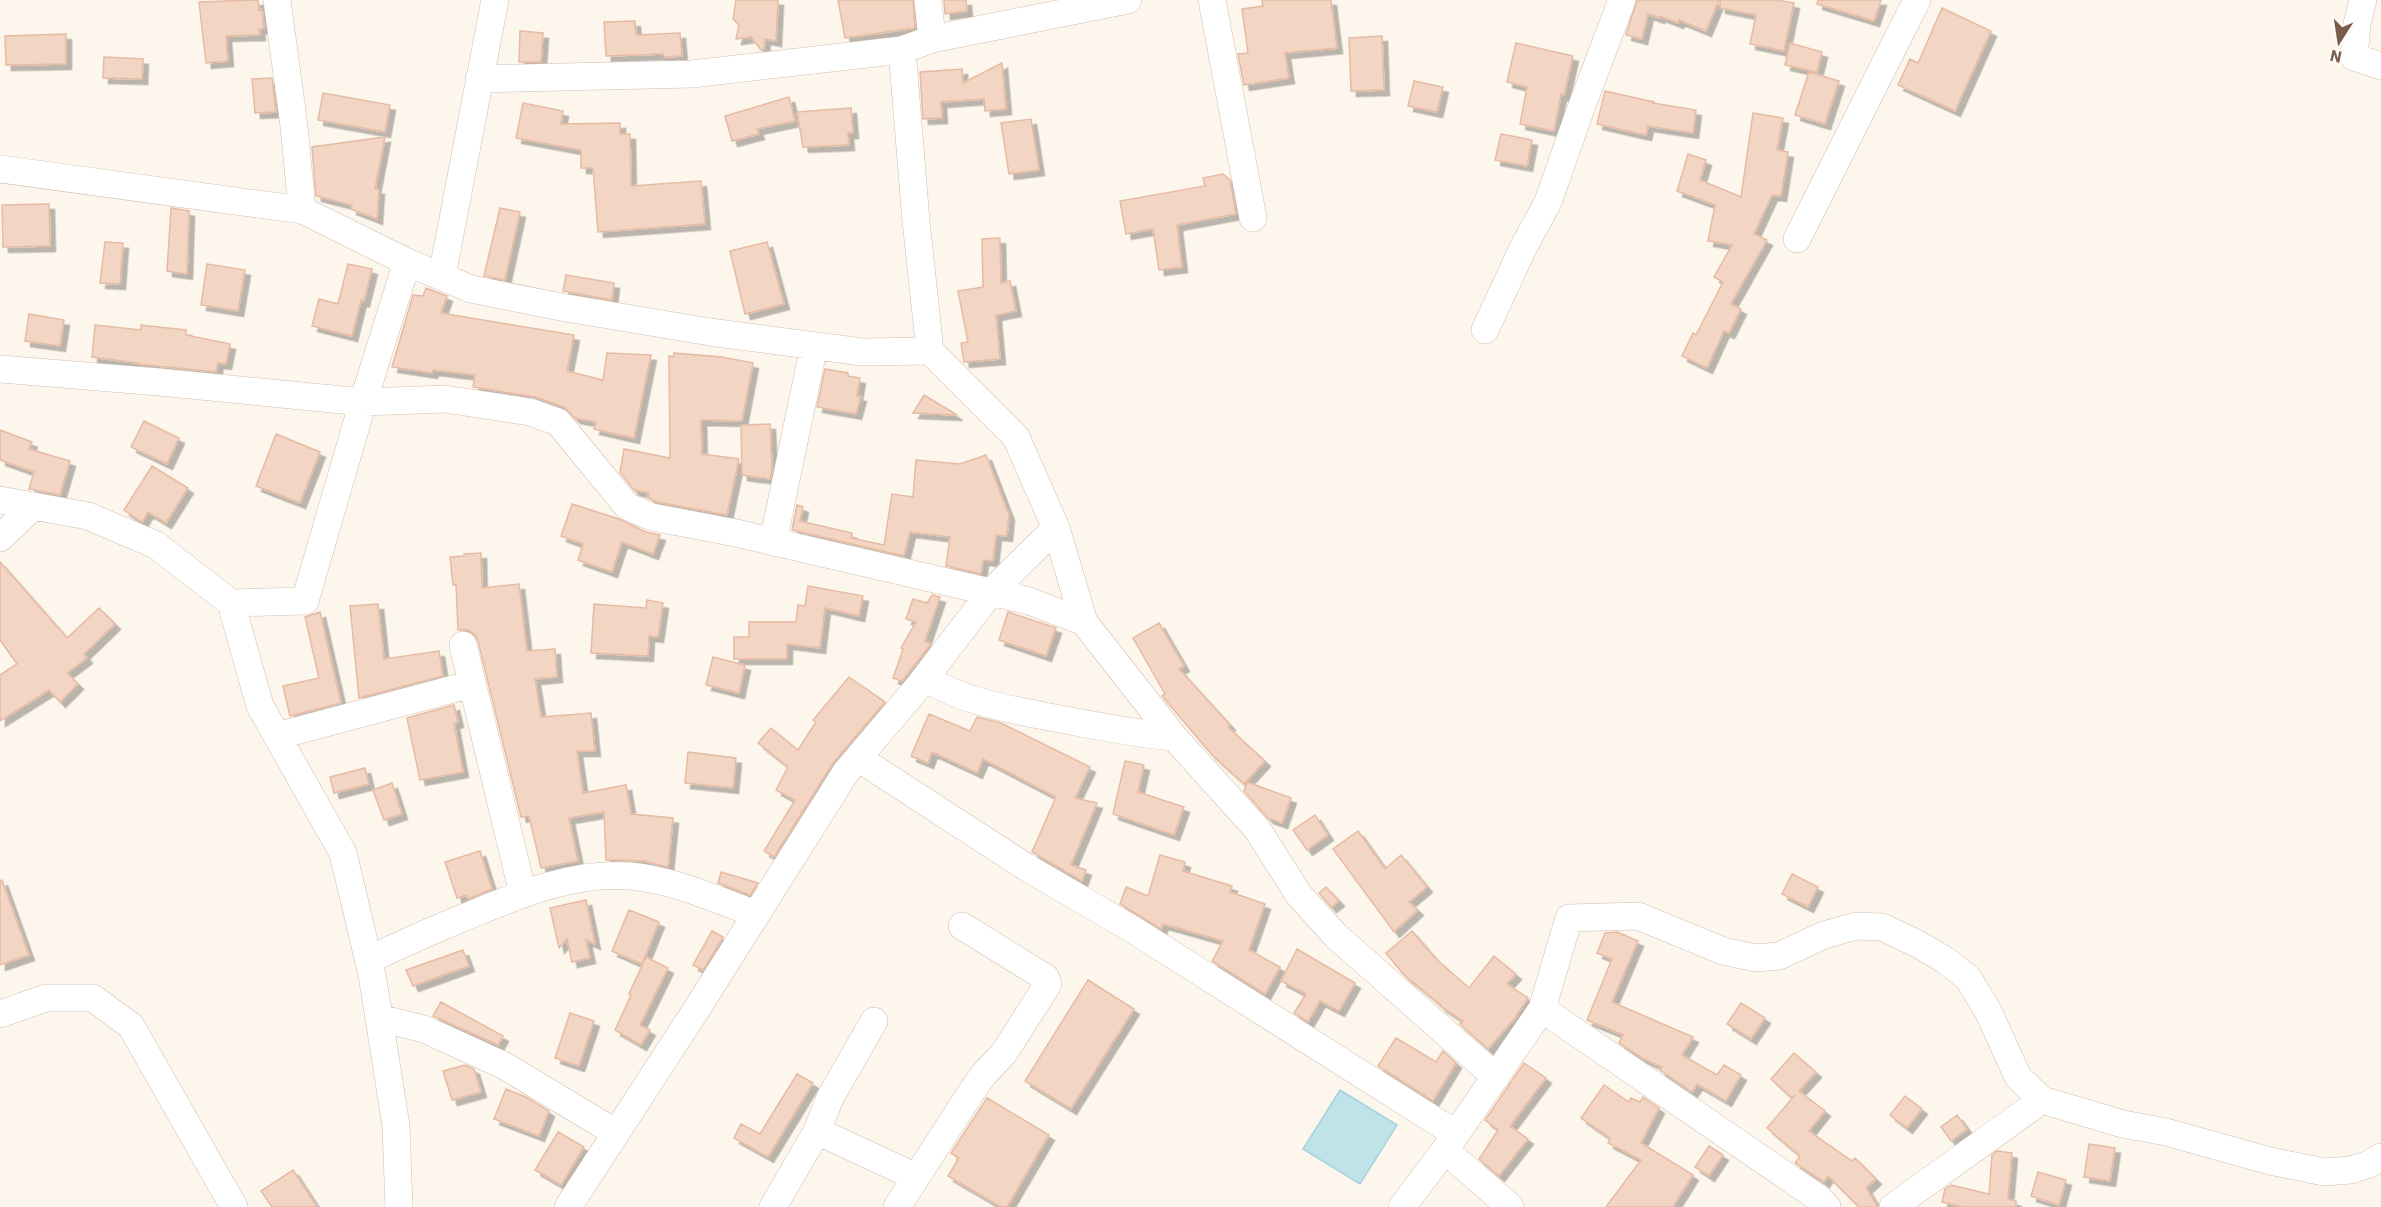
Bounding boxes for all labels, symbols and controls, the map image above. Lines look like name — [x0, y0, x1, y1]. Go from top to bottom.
north arrow — [2309, 12, 2369, 72]
text: N — [2328, 46, 2344, 68]

